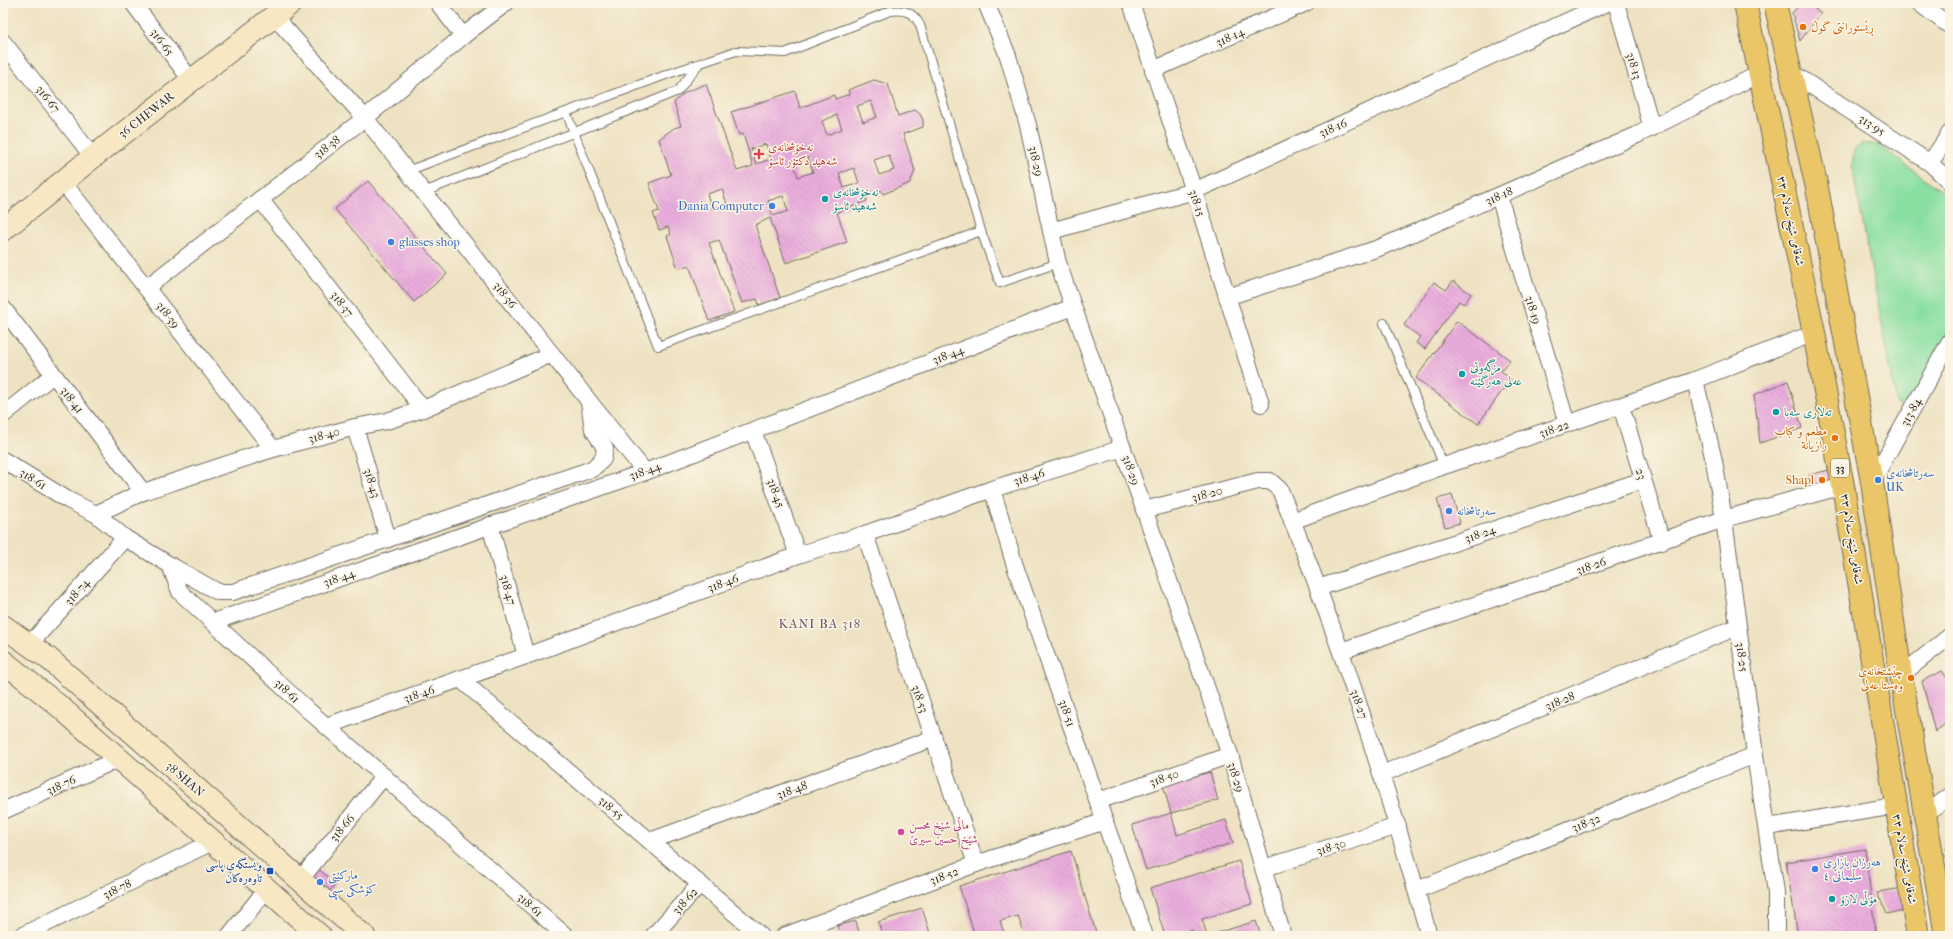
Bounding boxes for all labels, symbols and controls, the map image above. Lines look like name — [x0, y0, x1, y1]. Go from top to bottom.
place label: ڕێستورانتی گوڵ — [1811, 20, 1874, 37]
marker: ڕێستورانتی گوڵ — [1798, 22, 1808, 32]
street label: 318-14 — [1214, 24, 1247, 49]
street label: 316-65 — [147, 26, 177, 58]
street label: 318-13 — [1623, 51, 1645, 81]
street label: 316-67 — [33, 82, 63, 116]
street label: 36 CHEWAR — [116, 88, 177, 141]
street label: 313-95 — [1856, 111, 1888, 139]
street label: 318-16 — [1317, 115, 1350, 140]
street label: 318-38 — [311, 133, 343, 161]
place label: نەخۆشخانەی شەهید دکتۆر ئاسۆ — [767, 140, 838, 169]
street label: 318-29 — [1026, 144, 1046, 178]
marker: نەخۆشخانەی شەهید دکتۆر ئاسۆ — [753, 148, 765, 160]
street label: شەقامی شێخ سەلام ٣٣ — [1771, 175, 1807, 268]
street label: 318-18 — [1483, 184, 1515, 208]
place label: نەخۆشخانەی شەهید ئاسۆ — [832, 185, 878, 214]
street label: 318-15 — [1186, 188, 1208, 218]
marker: نەخۆشخانەی شەهید ئاسۆ — [820, 194, 830, 204]
place label: Dania Computer — [678, 199, 765, 213]
marker: Dania Computer — [767, 201, 777, 211]
place label: glasses shop — [399, 235, 460, 249]
marker: glasses shop — [386, 237, 396, 247]
street label: 318-36 — [490, 279, 520, 311]
street label: 318-37 — [328, 288, 357, 320]
street label: 318-19 — [1522, 294, 1544, 326]
street label: 318-39 — [153, 299, 183, 331]
street label: 318-44 — [930, 342, 967, 367]
place label: مزگەوتی عەلی هەرگێنە — [1470, 358, 1522, 388]
marker: مزگەوتی عەلی هەرگێنە — [1457, 369, 1467, 379]
street label: 318-41 — [57, 384, 87, 416]
street label: 313-84 — [1898, 395, 1925, 429]
place label: تەلاری سەبا — [1784, 405, 1832, 419]
marker: تەلاری سەبا — [1771, 407, 1781, 417]
street label: 318-22 — [1537, 417, 1571, 441]
street label: 318-40 — [307, 424, 341, 446]
place label: مطعم و كباب رازيانة — [1774, 424, 1827, 453]
marker: مطعم و كباب رازيانة — [1830, 433, 1840, 443]
street label: 318-29 — [1119, 453, 1143, 487]
street label: 318-44 — [627, 459, 664, 483]
road number: 33 — [1831, 459, 1849, 477]
street label: 318-61 — [17, 465, 49, 493]
street label: 318-46 — [1012, 465, 1047, 488]
street label: 318-43 — [361, 466, 383, 500]
place label: سەرتاشخانەی UK — [1886, 466, 1934, 494]
street label: 23 — [1633, 467, 1649, 481]
place label: Shapl — [1786, 473, 1815, 487]
marker: Shapl — [1817, 475, 1827, 485]
marker: سەرتاشخانەی UK — [1873, 475, 1883, 485]
street label: 318-45 — [764, 476, 788, 510]
street label: 318-20 — [1190, 483, 1224, 505]
street label: شەقامی شێخ سەلام ٣٣ — [1834, 493, 1866, 586]
place label: سەرتاشخانە — [1457, 504, 1496, 518]
marker: سەرتاشخانە — [1444, 506, 1454, 516]
street label: 318-24 — [1463, 522, 1498, 546]
street label: 318-26 — [1574, 554, 1608, 578]
street label: 318-44 — [321, 566, 358, 590]
street label: 318-46 — [706, 571, 741, 595]
street label: 318-47 — [497, 573, 519, 607]
street label: 318-74 — [61, 575, 93, 608]
district label: KANI BA 318 — [779, 616, 861, 631]
street label: 318-25 — [1733, 641, 1751, 673]
place label: چێشتخانەی وەستا عەلی — [1858, 664, 1903, 693]
marker: چێشتخانەی وەستا عەلی — [1906, 673, 1916, 683]
street label: 318-61 — [272, 676, 302, 706]
street label: 318-46 — [402, 682, 437, 706]
street label: 318-53 — [909, 683, 931, 715]
street label: 318-27 — [1347, 687, 1371, 721]
street label: 318-28 — [1543, 689, 1577, 713]
street label: 318-51 — [1056, 698, 1078, 728]
street label: 38 SHAN — [163, 759, 207, 799]
street label: 318-29 — [1225, 760, 1247, 794]
street label: 318-50 — [1147, 766, 1181, 790]
street label: 318-76 — [44, 772, 78, 798]
street label: 318-48 — [775, 778, 809, 802]
street label: 318-55 — [596, 793, 626, 823]
street label: 318-66 — [327, 811, 358, 845]
street label: 318-32 — [1570, 811, 1602, 835]
street label: شەقامی شێخ سەلام ٣٣ — [1886, 813, 1920, 906]
place label: ماڵی شێخ محسن شێخ حسین سیرێ — [909, 817, 978, 850]
marker: ماڵی شێخ محسن شێخ حسین سیرێ — [896, 827, 906, 837]
street label: 318-30 — [1315, 836, 1347, 858]
place label: هەرزان بازاڕی سڵیمانی ٤ — [1823, 855, 1881, 883]
place label: ویستگەی پاسی تاوەرەکان — [205, 856, 263, 886]
street label: 318-52 — [928, 864, 960, 888]
marker: هەرزان بازاڕی سڵیمانی ٤ — [1810, 864, 1820, 874]
marker: ویستگەی پاسی تاوەرەکان — [265, 866, 275, 876]
place label: مارکێتی کۆشکی سپی — [328, 868, 377, 901]
street label: 318-78 — [100, 876, 134, 902]
marker: مارکێتی کۆشکی سپی — [315, 877, 325, 887]
street label: 318-62 — [669, 885, 701, 917]
street label: 318-61 — [514, 890, 546, 920]
place label: مۆڵی لازۆ — [1838, 891, 1877, 907]
marker: مۆڵی لازۆ — [1827, 894, 1837, 904]

